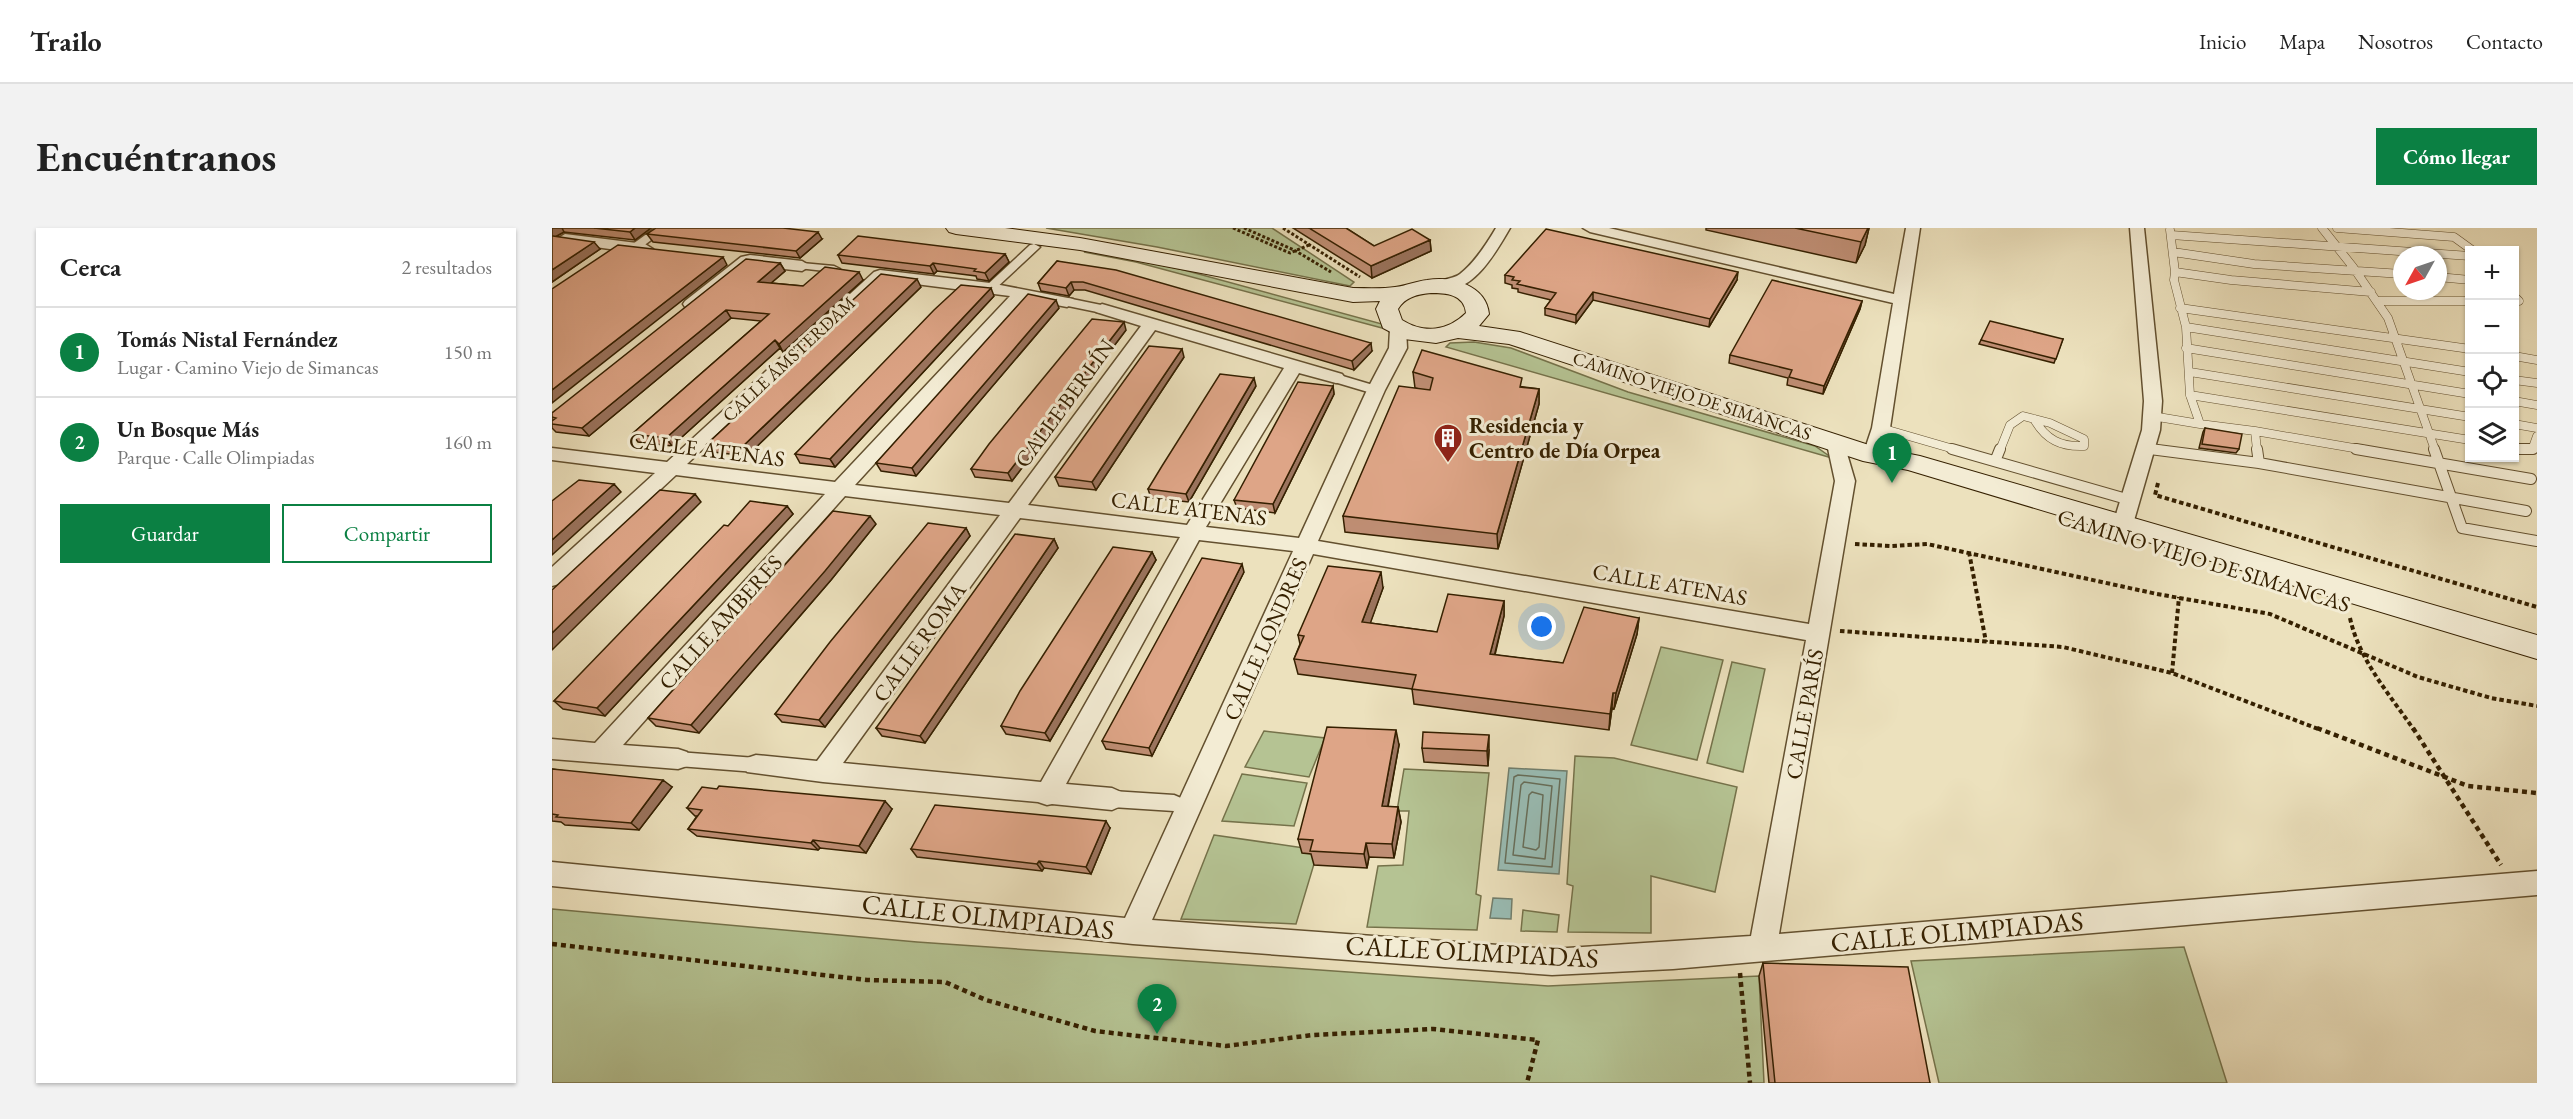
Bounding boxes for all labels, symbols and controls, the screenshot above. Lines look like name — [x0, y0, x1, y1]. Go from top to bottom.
text: Trailo — [30, 23, 102, 59]
text: Inicio — [2199, 28, 2246, 55]
text: Mapa — [2279, 28, 2325, 55]
text: Nosotros — [2358, 28, 2433, 55]
text: Contacto — [2466, 28, 2543, 55]
button: Cómo llegar — [2376, 128, 2537, 185]
text: Encuéntranos — [36, 129, 276, 184]
north arrow — [2393, 246, 2447, 300]
map controls — [2465, 246, 2519, 462]
button: + — [2465, 246, 2519, 300]
text: Cerca — [60, 250, 121, 284]
text: 2 resultados — [401, 254, 492, 280]
street label: CALLE ÁMSTERDAM — [717, 291, 860, 426]
button: − — [2465, 300, 2519, 354]
text: Tomás Nistal Fernández — [117, 325, 338, 354]
street label: CALLE BERLÍN — [1008, 333, 1121, 473]
text: 1 — [74, 339, 85, 365]
text: 150 m — [444, 339, 492, 365]
street label: CAMINO VIEJO DE SIMANCAS — [1570, 346, 1814, 445]
text: Lugar · Camino Viejo de Simancas — [117, 354, 378, 380]
button: locate — [2465, 354, 2519, 408]
button: layers — [2465, 408, 2519, 462]
place label: Residencia y Centro de Día Orpea — [1469, 411, 1661, 465]
text: Un Bosque Más — [117, 415, 259, 444]
building icon: Residencia y Centro de Día Orpea — [1432, 422, 1464, 464]
street label: CALLE ATENAS — [627, 426, 786, 473]
text: 2 — [74, 429, 85, 455]
text: 160 m — [444, 429, 492, 455]
pin: 1 — [1872, 434, 1912, 483]
text: Parque · Calle Olimpiadas — [117, 444, 314, 470]
street label: CALLE ATENAS — [1109, 485, 1268, 532]
street label: CAMINO VIEJO DE SIMANCAS — [2054, 502, 2354, 619]
button: Guardar — [60, 504, 270, 563]
button: Compartir — [282, 504, 492, 563]
street label: CALLE AMBERES — [652, 549, 789, 696]
street label: CALLE LONDRES — [1217, 553, 1314, 725]
street label: CALLE ATENAS — [1590, 557, 1749, 612]
street label: CALLE ROMA — [866, 576, 973, 708]
your location — [1527, 612, 1556, 641]
street label: CALLE PARÍS — [1779, 647, 1830, 782]
street label: CALLE OLIMPIADAS — [860, 886, 1116, 947]
street label: CALLE OLIMPIADAS — [1829, 903, 2085, 960]
street label: CALLE OLIMPIADAS — [1345, 927, 1599, 976]
pin: 2 — [1138, 984, 1176, 1034]

